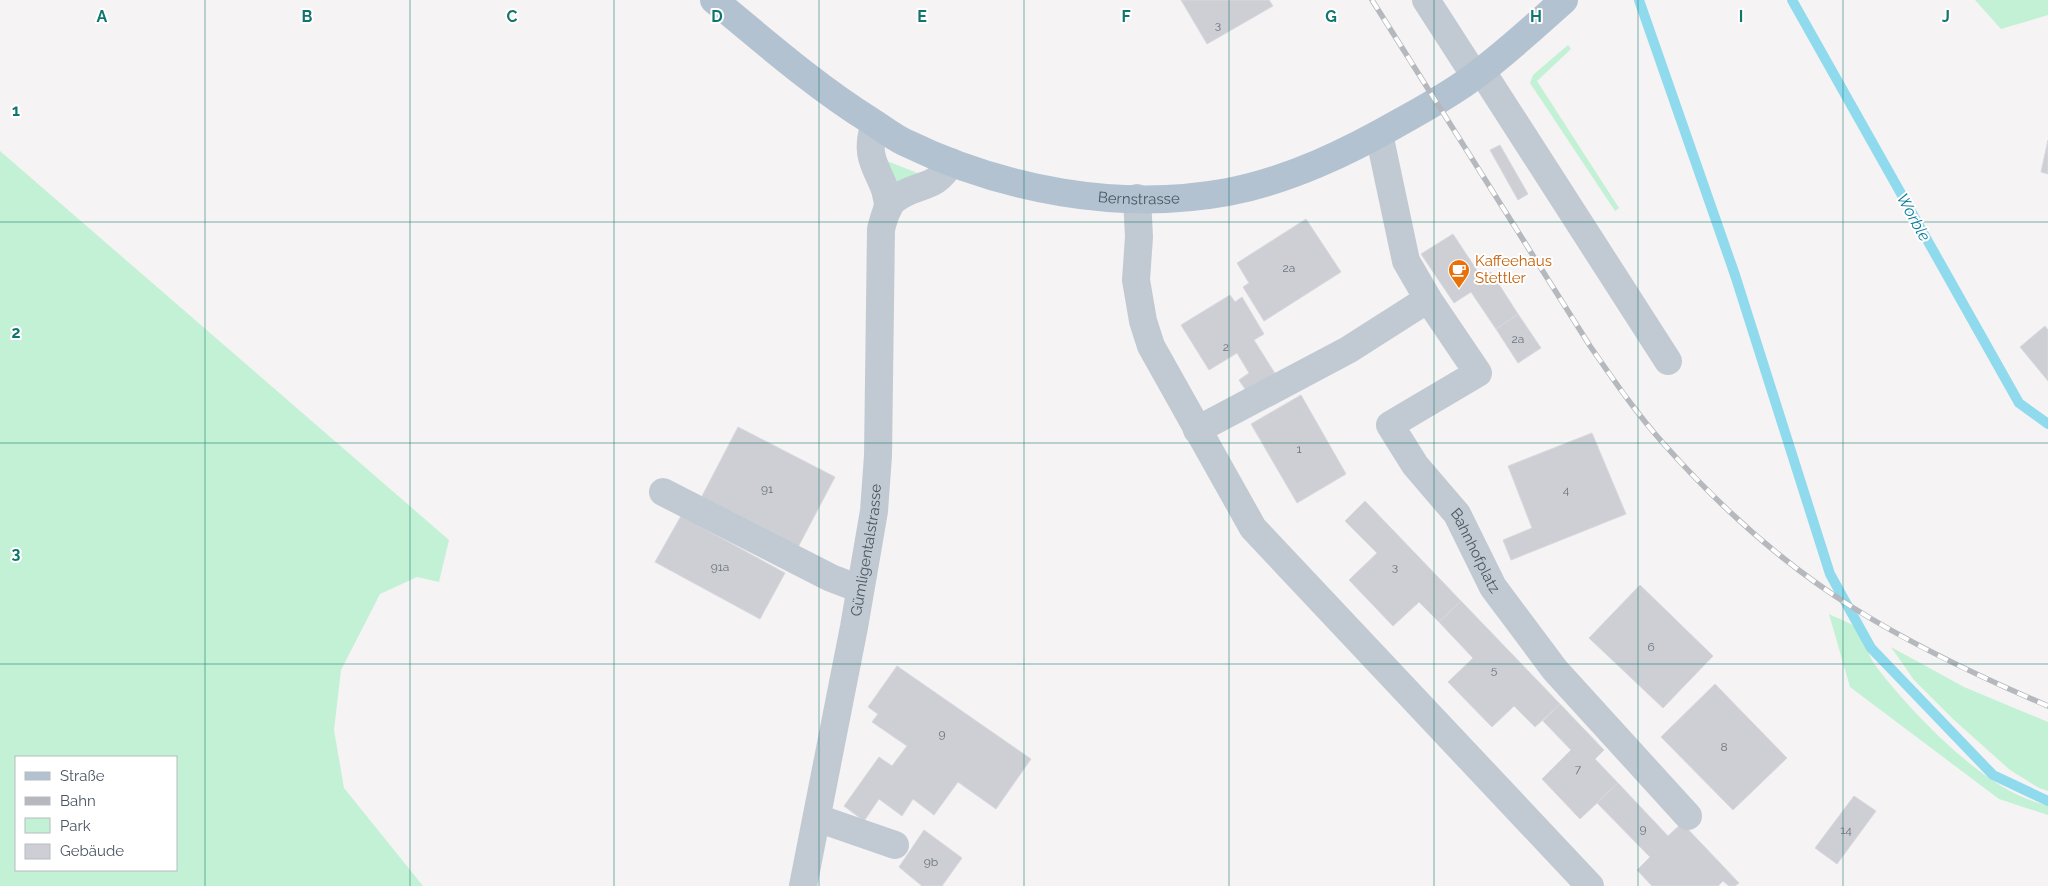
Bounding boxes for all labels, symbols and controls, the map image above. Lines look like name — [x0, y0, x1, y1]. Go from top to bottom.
text: A — [97, 7, 108, 26]
text: B — [302, 7, 313, 26]
text: C — [507, 7, 518, 26]
text: D — [711, 7, 723, 26]
text: E — [917, 7, 927, 26]
text: F — [1121, 7, 1131, 26]
text: G — [1325, 7, 1337, 26]
text: H — [1530, 7, 1542, 26]
text: I — [1739, 7, 1743, 26]
text: J — [1942, 7, 1950, 26]
house number: 3 — [1215, 18, 1221, 32]
text: 1 — [12, 101, 20, 120]
street label: Bernstrasse — [1097, 188, 1180, 208]
water label: Worble — [1893, 190, 1935, 245]
place label: Kaffeehaus Stettler — [1475, 252, 1552, 287]
cafe icon: Kaffeehaus Stettler — [1447, 258, 1471, 289]
house number: 2a — [1283, 261, 1295, 275]
text: 2 — [11, 323, 21, 342]
house number: 2a — [1512, 332, 1524, 346]
house number: 2 — [1223, 340, 1229, 354]
house number: 1 — [1296, 442, 1302, 456]
house number: 91 — [761, 482, 773, 496]
street label: Gümligentalstrasse — [847, 483, 885, 618]
house number: 4 — [1563, 483, 1570, 497]
street label: Bahnhofplatz — [1447, 504, 1504, 597]
text: 3 — [12, 544, 21, 563]
house number: 91a — [711, 560, 729, 574]
house number: 3 — [1392, 560, 1398, 574]
house number: 6 — [1647, 640, 1655, 654]
house number: 5 — [1491, 663, 1498, 677]
house number: 9 — [938, 727, 946, 741]
house number: 8 — [1720, 740, 1728, 754]
legend — [15, 756, 178, 871]
house number: 7 — [1575, 762, 1582, 776]
text: Straße — [60, 767, 105, 785]
text: Bahn — [60, 792, 96, 810]
text: Park — [60, 817, 91, 835]
house number: 9 — [1639, 822, 1647, 836]
house number: 14 — [1840, 823, 1852, 837]
text: Gebäude — [60, 842, 124, 860]
house number: 9b — [924, 855, 938, 869]

